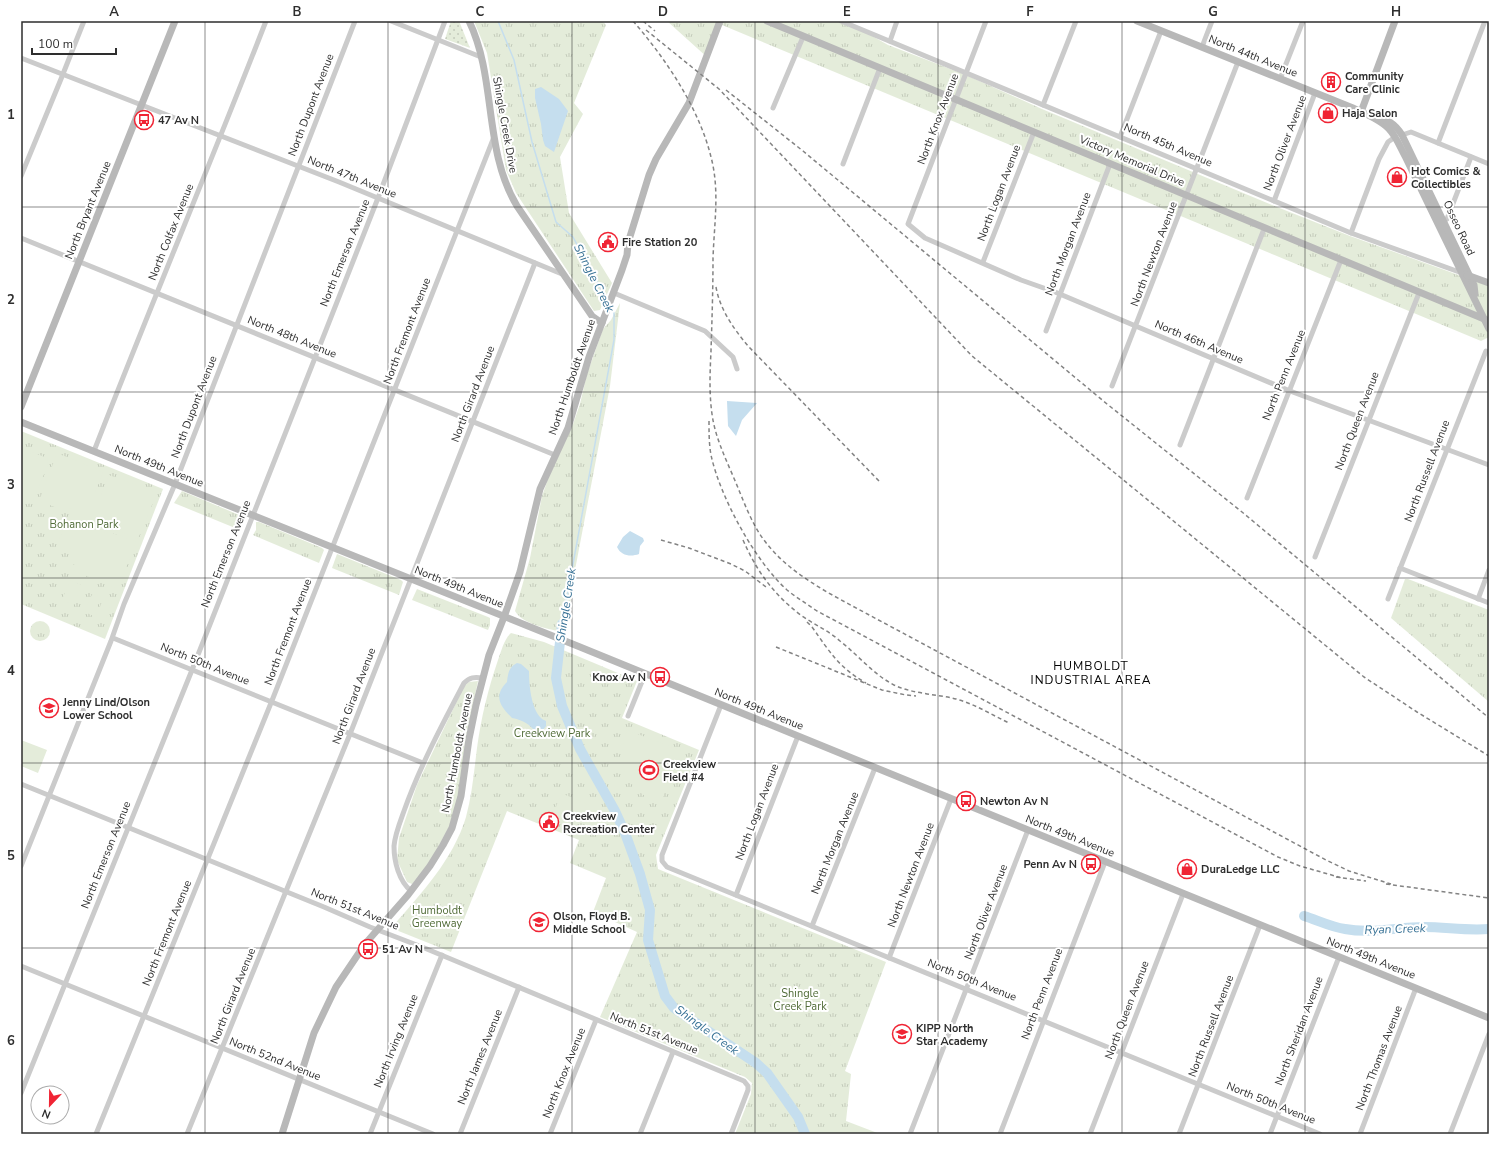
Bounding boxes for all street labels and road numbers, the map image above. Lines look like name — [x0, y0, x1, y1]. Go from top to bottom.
street label: North 44th Avenue — [1206, 31, 1300, 81]
street label: North Dupont Avenue — [285, 51, 338, 158]
street label: North Knox Avenue — [914, 71, 962, 167]
street label: Shingle Creek Drive — [489, 76, 521, 174]
street label: North Oliver Avenue — [1260, 93, 1310, 193]
street label: North 45th Avenue — [1121, 120, 1215, 171]
street label: Victory Memorial Drive — [1076, 132, 1187, 190]
street label: North Logan Avenue — [974, 142, 1024, 243]
street label: North 47th Avenue — [305, 152, 399, 202]
street label: North Bryant Avenue — [61, 158, 115, 261]
street label: North Colfax Avenue — [145, 181, 197, 283]
street label: North Morgan Avenue — [1041, 190, 1095, 298]
street label: North Emerson Avenue — [317, 197, 374, 309]
street label: Osseo Road — [1440, 198, 1478, 258]
street label: North Newton Avenue — [1127, 199, 1181, 309]
street label: North Fremont Avenue — [380, 275, 434, 386]
street label: North 48th Avenue — [245, 312, 339, 362]
street label: North Humboldt Avenue — [545, 317, 599, 437]
street label: North 46th Avenue — [1152, 317, 1246, 368]
street label: North Penn Avenue — [1259, 327, 1309, 423]
street label: North Girard Avenue — [448, 343, 498, 444]
street label: North Dupont Avenue — [168, 353, 221, 460]
street label: North Queen Avenue — [1331, 370, 1383, 472]
street label: North Russell Avenue — [1401, 418, 1453, 524]
street label: North 49th Avenue — [112, 441, 206, 491]
street label: North Emerson Avenue — [198, 498, 255, 610]
street label: North 49th Avenue — [412, 562, 506, 612]
street label: North Fremont Avenue — [261, 576, 315, 687]
street label: North 50th Avenue — [158, 639, 252, 689]
street label: North Girard Avenue — [329, 645, 379, 746]
street label: North 49th Avenue — [712, 684, 806, 734]
street label: North Humboldt Avenue — [438, 692, 476, 814]
street label: North Logan Avenue — [732, 761, 782, 862]
street label: North Morgan Avenue — [808, 789, 863, 897]
street label: North Emerson Avenue — [78, 799, 135, 911]
street label: North 49th Avenue — [1023, 811, 1117, 861]
street label: North Newton Avenue — [884, 820, 938, 930]
street label: North Oliver Avenue — [961, 862, 1011, 962]
street label: North Fremont Avenue — [139, 878, 195, 988]
street label: North 51st Avenue — [309, 884, 401, 934]
street label: North 49th Avenue — [1324, 933, 1418, 983]
street label: North Girard Avenue — [207, 946, 259, 1046]
street label: North Penn Avenue — [1018, 946, 1066, 1042]
street label: North 50th Avenue — [925, 955, 1019, 1005]
street label: North Queen Avenue — [1101, 959, 1153, 1061]
street label: North Russell Avenue — [1185, 973, 1237, 1079]
street label: North Sheridan Avenue — [1271, 974, 1327, 1088]
street label: North Irving Avenue — [370, 992, 422, 1090]
street label: North Thomas Avenue — [1352, 1003, 1406, 1113]
street label: North James Avenue — [454, 1007, 506, 1107]
street label: North 51st Avenue — [608, 1008, 700, 1058]
street label: North Knox Avenue — [539, 1025, 589, 1121]
street label: North 52nd Avenue — [227, 1034, 323, 1084]
street label: North 50th Avenue — [1224, 1078, 1318, 1128]

